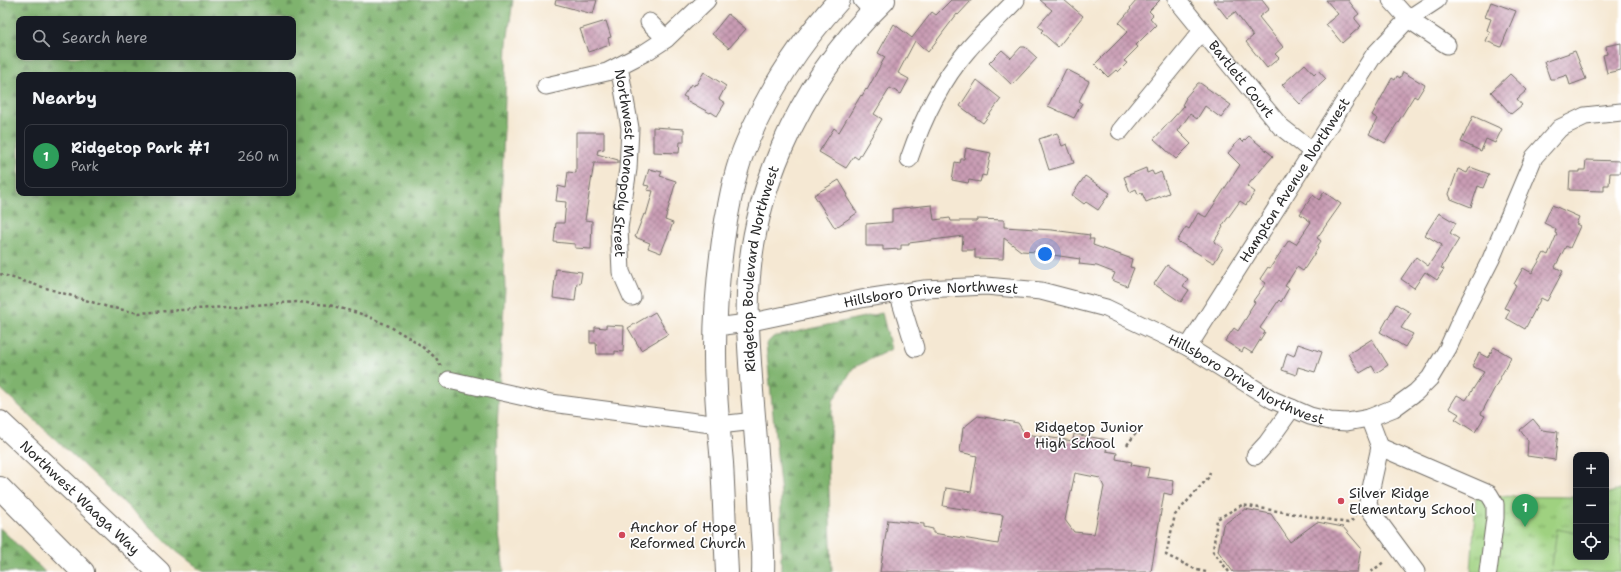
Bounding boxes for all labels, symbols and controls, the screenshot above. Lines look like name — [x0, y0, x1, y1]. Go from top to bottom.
search box — [16, 16, 296, 60]
icon: search — [30, 27, 52, 49]
text: Search here — [62, 28, 148, 48]
street label: Bartlett Court — [1205, 37, 1278, 121]
street label: Northwest Monopoly Street — [610, 67, 639, 258]
text: Nearby — [32, 87, 97, 109]
street label: Hampton Avenue Northwest — [1235, 94, 1354, 266]
text: Ridgetop Park #1 — [71, 138, 210, 158]
text: 1 — [43, 148, 49, 165]
text: 260 m — [237, 148, 279, 165]
text: Park — [71, 158, 99, 175]
street label: Ridgetop Boulevard Northwest — [739, 163, 783, 373]
your location — [1035, 244, 1055, 264]
street label: Hillsboro Drive Northwest — [842, 277, 1019, 311]
street label: Hillsboro Drive Northwest — [1165, 330, 1326, 428]
place label: Ridgetop Junior High School — [1035, 418, 1144, 452]
marker: Ridgetop Junior High School — [1022, 430, 1032, 440]
street label: Northwest Waaga Way — [16, 437, 144, 558]
map controls — [1573, 452, 1609, 560]
button: + — [1573, 452, 1609, 488]
place label: Silver Ridge Elementary School — [1349, 484, 1476, 518]
button: − — [1573, 488, 1609, 524]
pin: 1 — [1512, 494, 1538, 527]
marker: Silver Ridge Elementary School — [1336, 496, 1346, 506]
place label: Anchor of Hope Reformed Church — [630, 518, 746, 552]
button: locate — [1573, 524, 1609, 560]
marker: Anchor of Hope Reformed Church — [617, 530, 627, 540]

